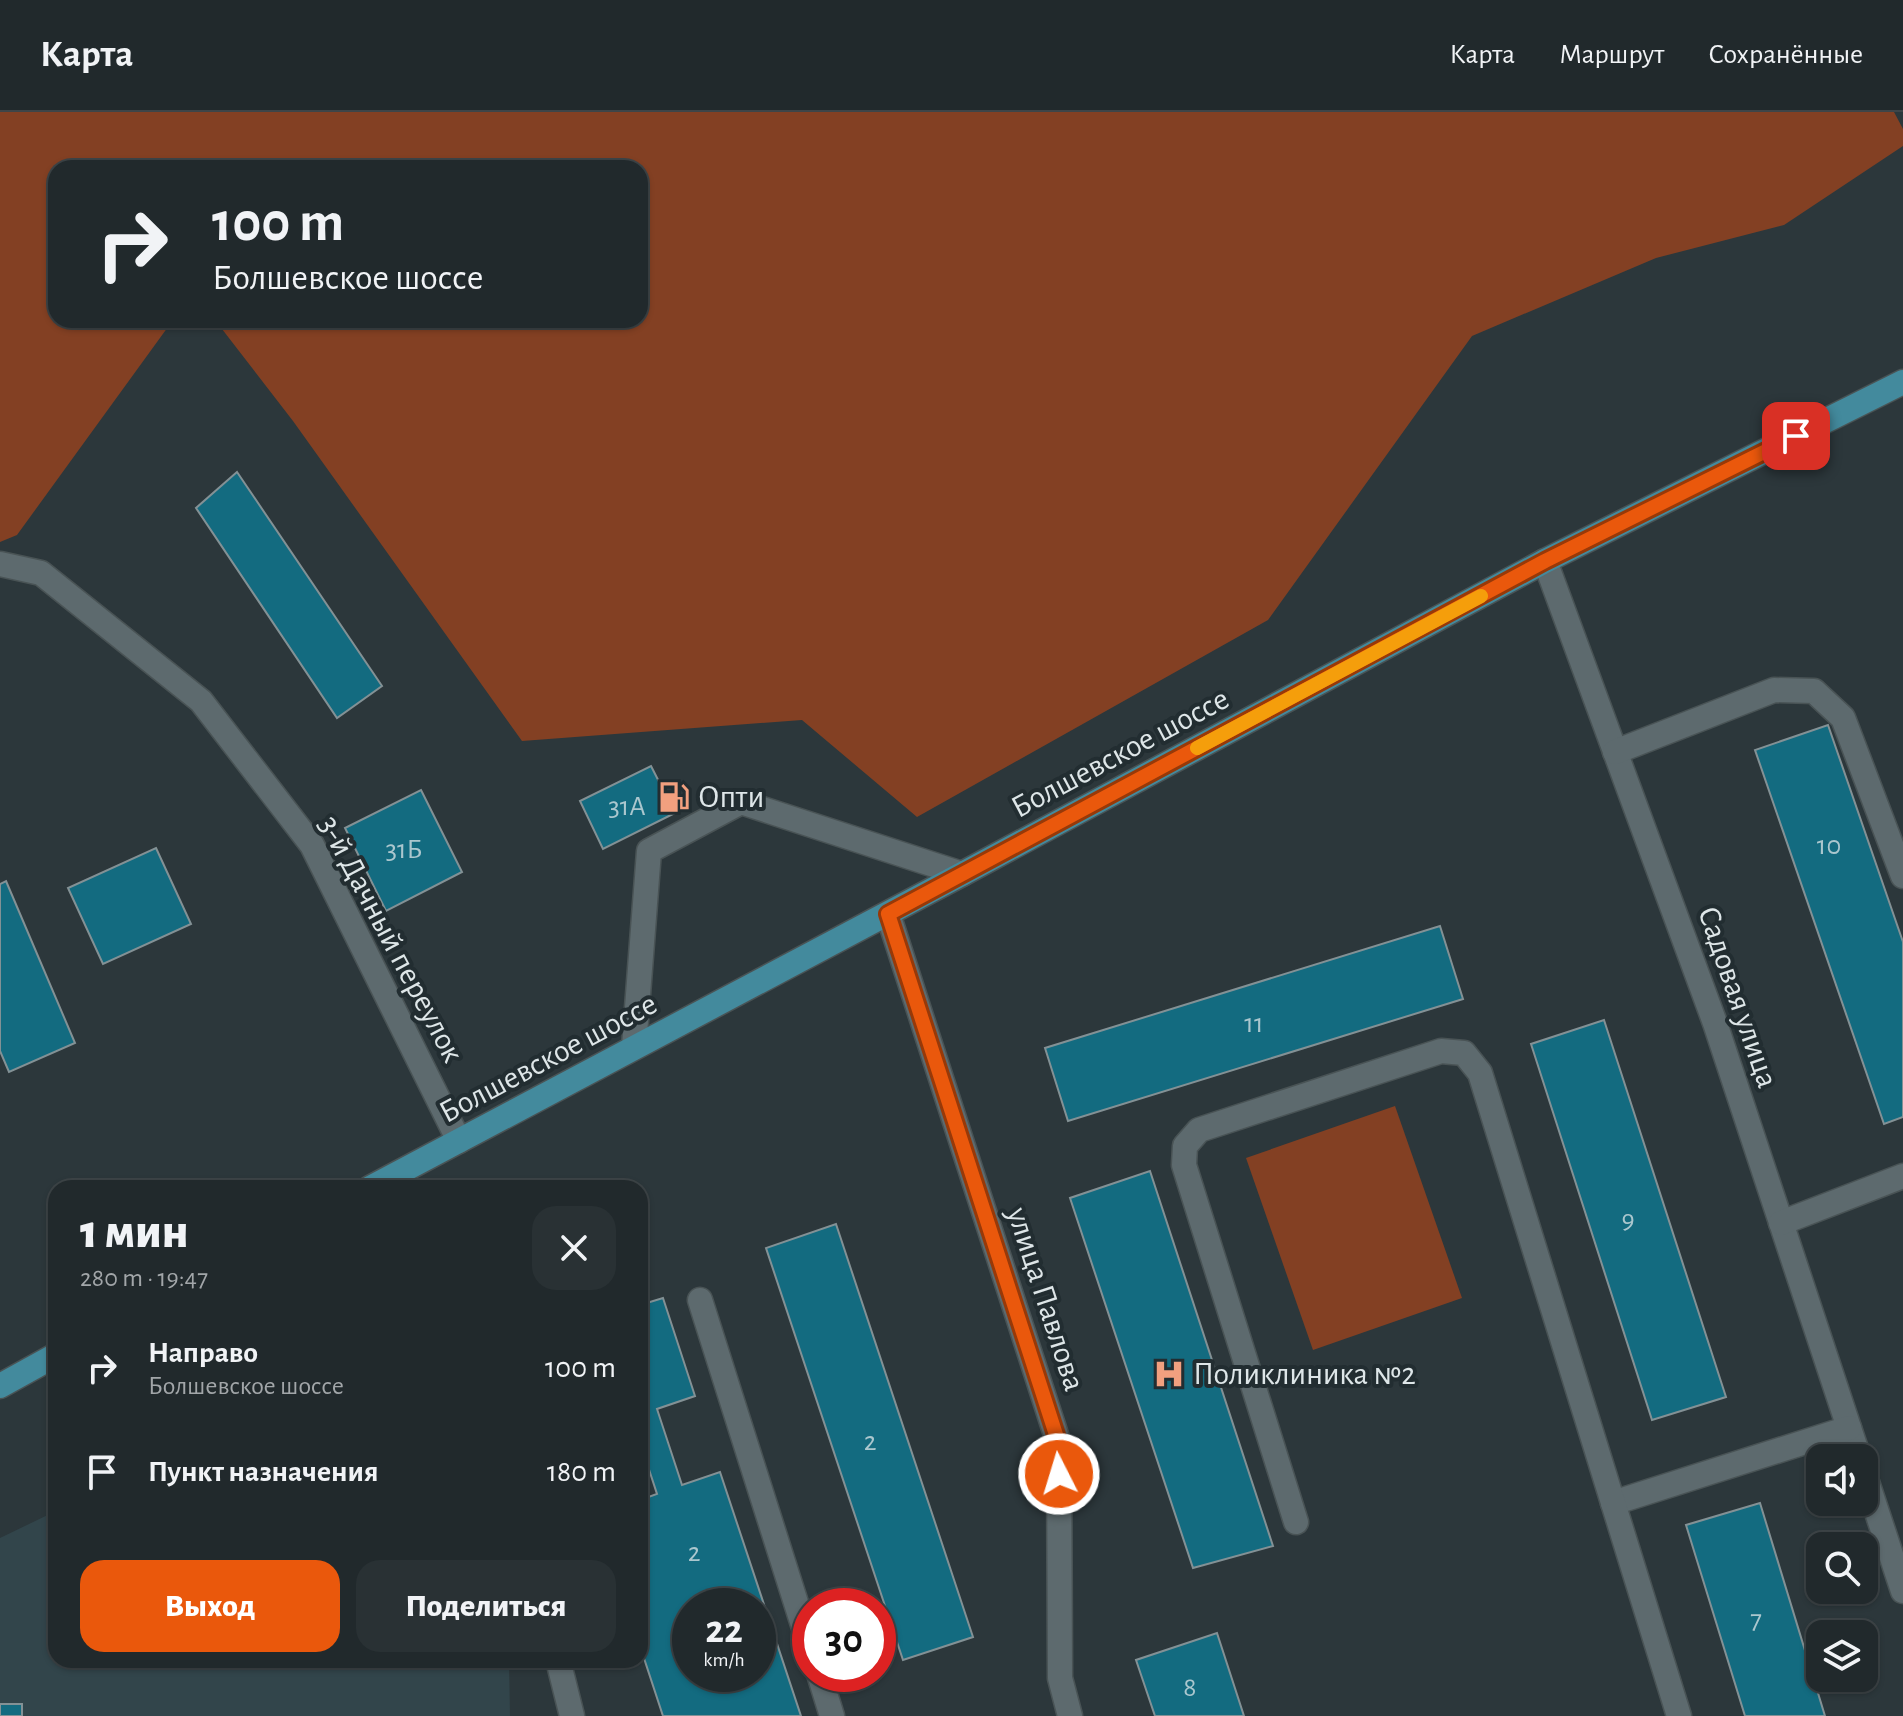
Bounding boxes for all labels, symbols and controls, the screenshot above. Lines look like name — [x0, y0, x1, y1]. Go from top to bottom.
text: Карта — [40, 36, 133, 74]
text: Карта — [1449, 41, 1515, 69]
text: Маршрут — [1559, 41, 1664, 69]
text: Сохранённые — [1708, 41, 1863, 69]
icon: right — [80, 192, 184, 296]
text: 100 m — [212, 195, 344, 251]
text: Болшевское шоссе — [212, 260, 483, 296]
pin — [1762, 402, 1830, 470]
icon: arrive — [1774, 414, 1818, 458]
street label: Болшевское шоссе — [1006, 682, 1234, 824]
fuel station icon: Опти — [657, 780, 691, 814]
place label: Опти — [698, 781, 764, 813]
house number: 31А — [608, 793, 646, 821]
street label: 3-й Дачный переулок — [313, 811, 470, 1068]
house number: 10 — [1817, 832, 1841, 860]
house number: 31Б — [385, 836, 423, 864]
street label: Садовая улица — [1692, 902, 1784, 1092]
street label: Болшевское шоссе — [434, 987, 662, 1129]
house number: 11 — [1244, 1010, 1264, 1038]
street label: улица Павлова — [1001, 1202, 1091, 1395]
button: close — [532, 1206, 616, 1290]
house number: 9 — [1621, 1206, 1635, 1234]
text: 1 мин — [80, 1209, 189, 1257]
text: 280 m · 19:47 — [80, 1265, 208, 1291]
text: Направо — [148, 1338, 258, 1368]
icon: right — [80, 1346, 124, 1390]
text: 100 m — [545, 1353, 616, 1383]
hospital icon: Поликлиника №2 — [1152, 1357, 1186, 1391]
place label: Поликлиника №2 — [1193, 1358, 1416, 1390]
text: Болшевское шоссе — [148, 1373, 344, 1399]
house number: 2 — [864, 1428, 876, 1456]
position arrow — [1017, 1432, 1101, 1516]
map controls — [1806, 1444, 1878, 1692]
button: sound — [1806, 1444, 1878, 1516]
icon: arrive — [80, 1450, 124, 1494]
text: Пункт назначения — [148, 1457, 379, 1487]
text: 180 m — [547, 1457, 616, 1487]
button: search — [1806, 1532, 1878, 1604]
house number: 2 — [688, 1539, 700, 1567]
button: Выход — [80, 1560, 340, 1652]
button: Поделиться — [356, 1560, 616, 1652]
speed limit sign: 30 — [792, 1588, 896, 1692]
house number: 7 — [1750, 1606, 1762, 1634]
text: 22 — [705, 1610, 743, 1650]
button: layers — [1806, 1620, 1878, 1692]
text: km/h — [703, 1650, 745, 1670]
house number: 8 — [1183, 1674, 1197, 1702]

